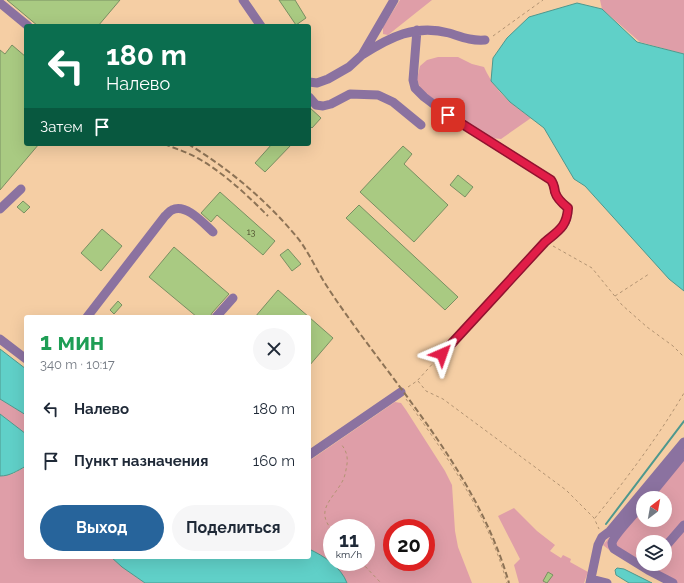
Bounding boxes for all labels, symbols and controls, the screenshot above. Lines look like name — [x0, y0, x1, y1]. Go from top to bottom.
text: 180 m — [106, 39, 187, 72]
icon: left — [40, 40, 92, 92]
text: Налево — [106, 73, 170, 94]
pin — [431, 98, 465, 132]
icon: arrive — [437, 104, 459, 126]
icon: arrive — [91, 116, 113, 138]
text: Затем — [40, 118, 83, 136]
house number: 13 — [247, 227, 256, 237]
text: 1 мин — [40, 327, 104, 356]
button: close — [253, 328, 295, 370]
position arrow — [421, 333, 463, 375]
text: 340 m · 10:17 — [40, 357, 115, 372]
icon: left — [40, 398, 62, 420]
text: Налево — [74, 400, 129, 418]
text: 180 m — [253, 400, 295, 418]
icon: arrive — [40, 450, 62, 472]
text: Пункт назначения — [74, 452, 208, 470]
text: 160 m — [253, 452, 295, 470]
north arrow — [636, 491, 672, 527]
map controls — [636, 491, 672, 571]
button: Выход — [40, 505, 164, 551]
button: Поделиться — [172, 505, 295, 551]
speed limit sign: 20 — [383, 519, 435, 571]
text: 11 — [339, 528, 359, 552]
button: layers — [636, 535, 672, 571]
text: km/h — [336, 549, 362, 560]

